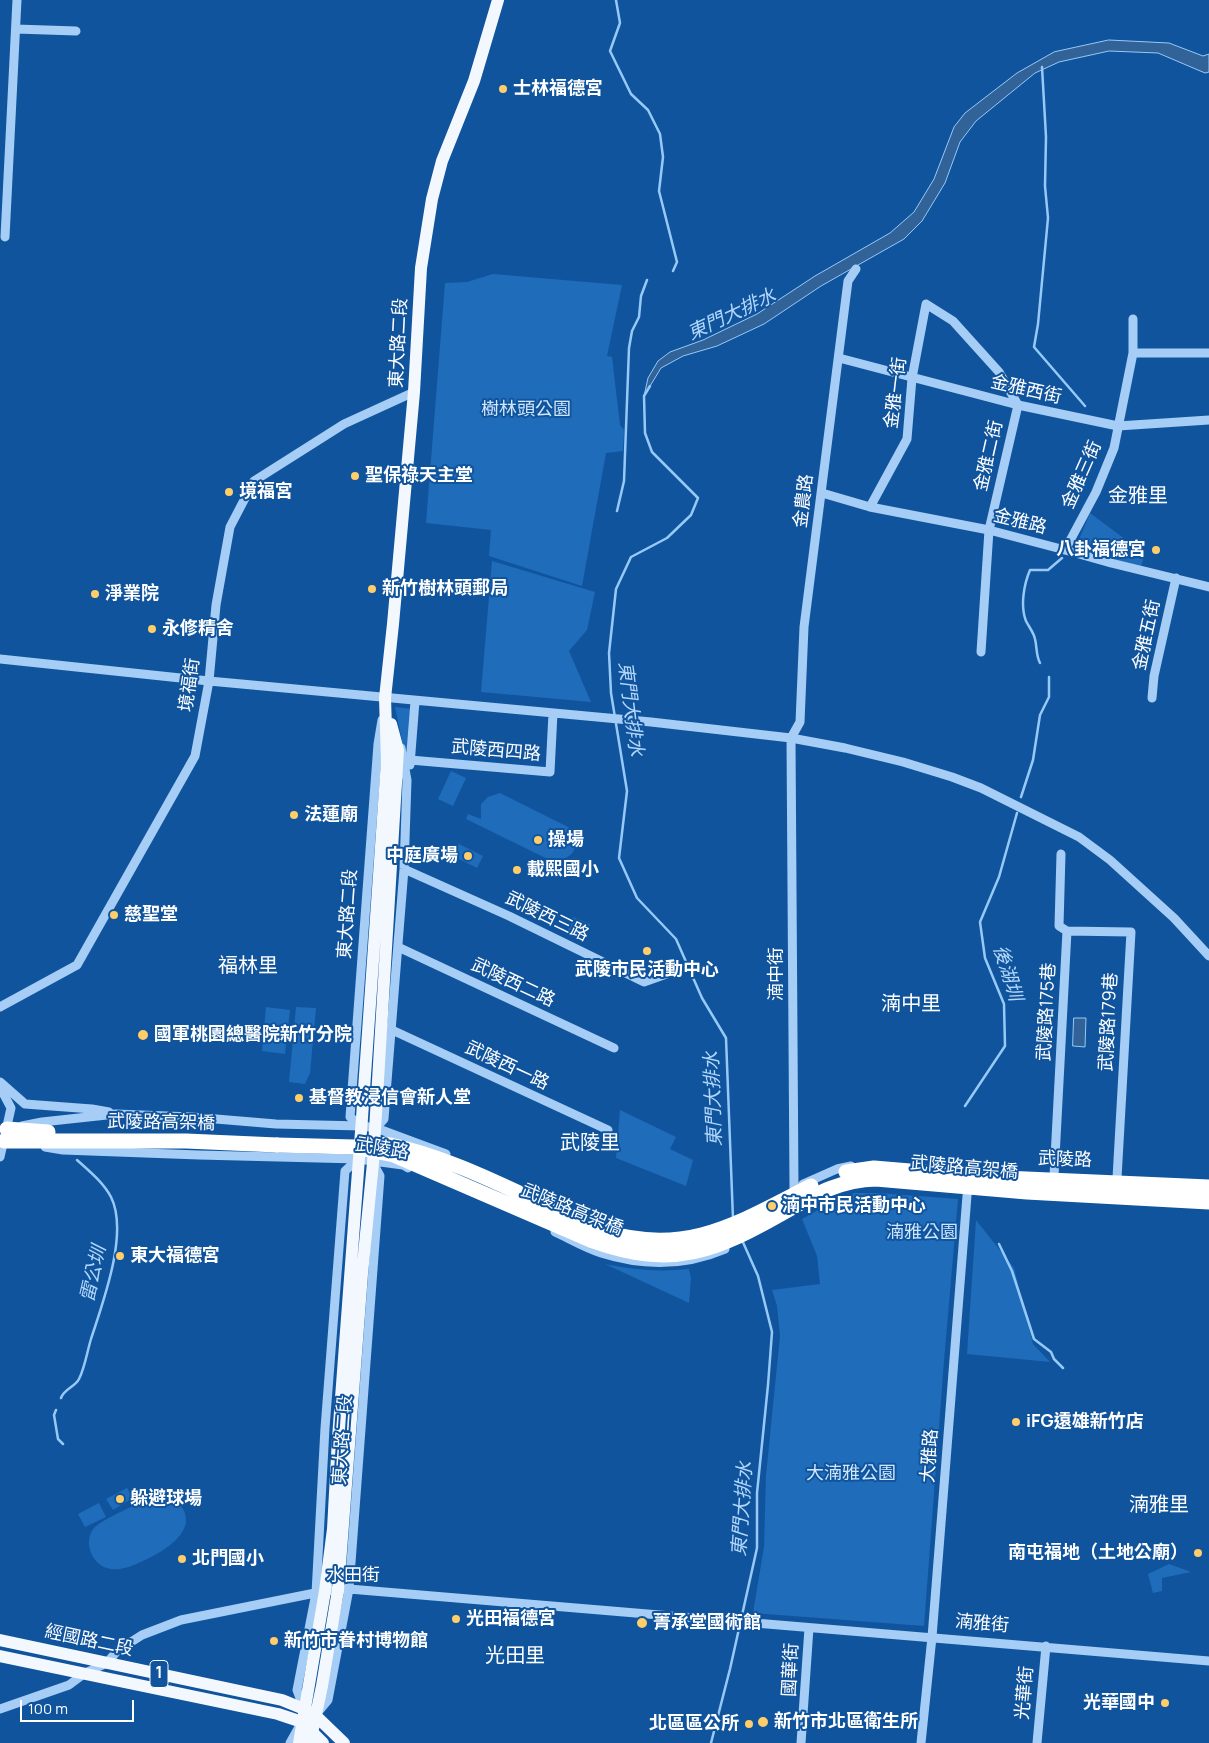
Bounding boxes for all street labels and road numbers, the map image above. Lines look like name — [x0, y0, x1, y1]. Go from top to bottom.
street label: 東大路二段 — [386, 297, 412, 389]
street label: 金雅一街 — [881, 356, 911, 430]
street label: 金雅西街 — [988, 371, 1064, 409]
street label: 金雅二街 — [970, 418, 1008, 494]
street label: 金雅三街 — [1057, 438, 1107, 512]
street label: 金農路 — [790, 473, 818, 529]
street label: 金雅路 — [991, 505, 1049, 539]
street label: 金雅五街 — [1129, 598, 1165, 672]
street label: 境福街 — [176, 657, 204, 713]
street label: 武陵西四路 — [450, 736, 542, 766]
street label: 東大路二段 — [334, 868, 362, 960]
street label: 武陵西三路 — [502, 888, 592, 946]
street label: 湳中街 — [766, 947, 788, 1001]
street label: 武陵西二路 — [468, 954, 558, 1012]
street label: 武陵路175巷 — [1034, 962, 1060, 1062]
street label: 武陵路179巷 — [1096, 972, 1122, 1072]
street label: 武陵西一路 — [462, 1037, 552, 1095]
street label: 武陵路高架橋 — [107, 1111, 215, 1135]
street label: 武陵路 — [354, 1134, 410, 1164]
street label: 武陵路 — [1038, 1148, 1092, 1172]
street label: 武陵路高架橋 — [909, 1153, 1019, 1183]
street label: 武陵路高架橋 — [518, 1180, 626, 1240]
street label: 東大路二段 — [329, 1394, 357, 1486]
street label: 大雅路 — [917, 1428, 943, 1484]
street label: 水田街 — [326, 1565, 380, 1587]
street label: 湳雅街 — [954, 1611, 1010, 1637]
street label: 經國路二段 — [43, 1621, 135, 1661]
street label: 國華街 — [779, 1642, 803, 1698]
road number: 1 — [150, 1660, 168, 1688]
street label: 光華街 — [1012, 1665, 1038, 1721]

